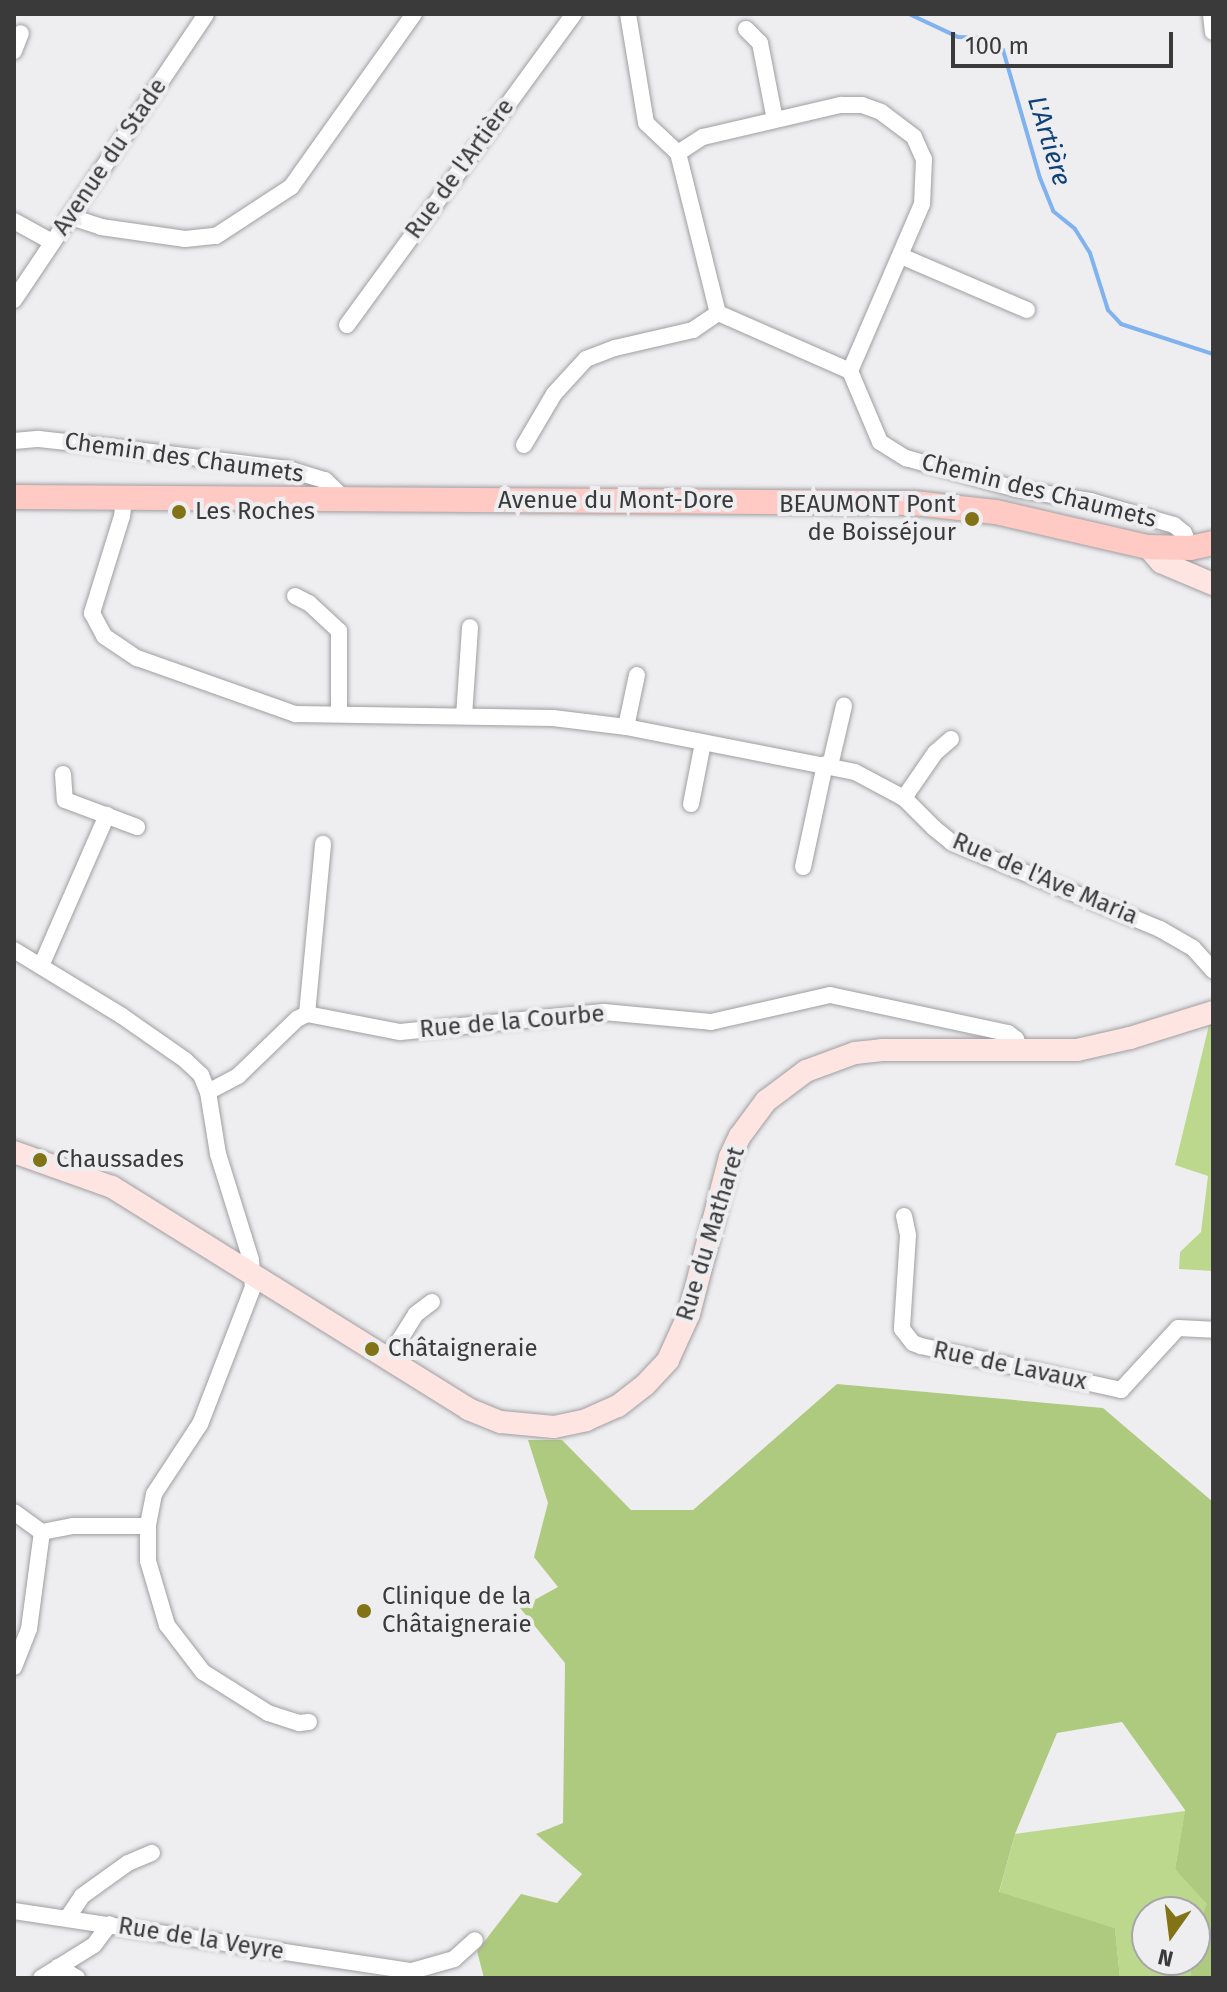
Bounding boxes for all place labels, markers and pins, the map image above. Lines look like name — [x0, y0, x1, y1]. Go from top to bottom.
place label: BEAUMONT Pont de Boisséjour — [779, 491, 956, 547]
place label: Les Roches — [195, 498, 315, 526]
marker: Les Roches — [170, 503, 188, 521]
marker: BEAUMONT Pont de Boisséjour — [963, 510, 981, 528]
place label: Chaussades — [56, 1146, 184, 1174]
marker: Chaussades — [31, 1151, 49, 1169]
place label: Châtaigneraie — [388, 1335, 538, 1363]
marker: Châtaigneraie — [363, 1340, 381, 1358]
place label: Clinique de la Châtaigneraie — [382, 1583, 532, 1639]
marker: Clinique de la Châtaigneraie — [353, 1600, 375, 1622]

